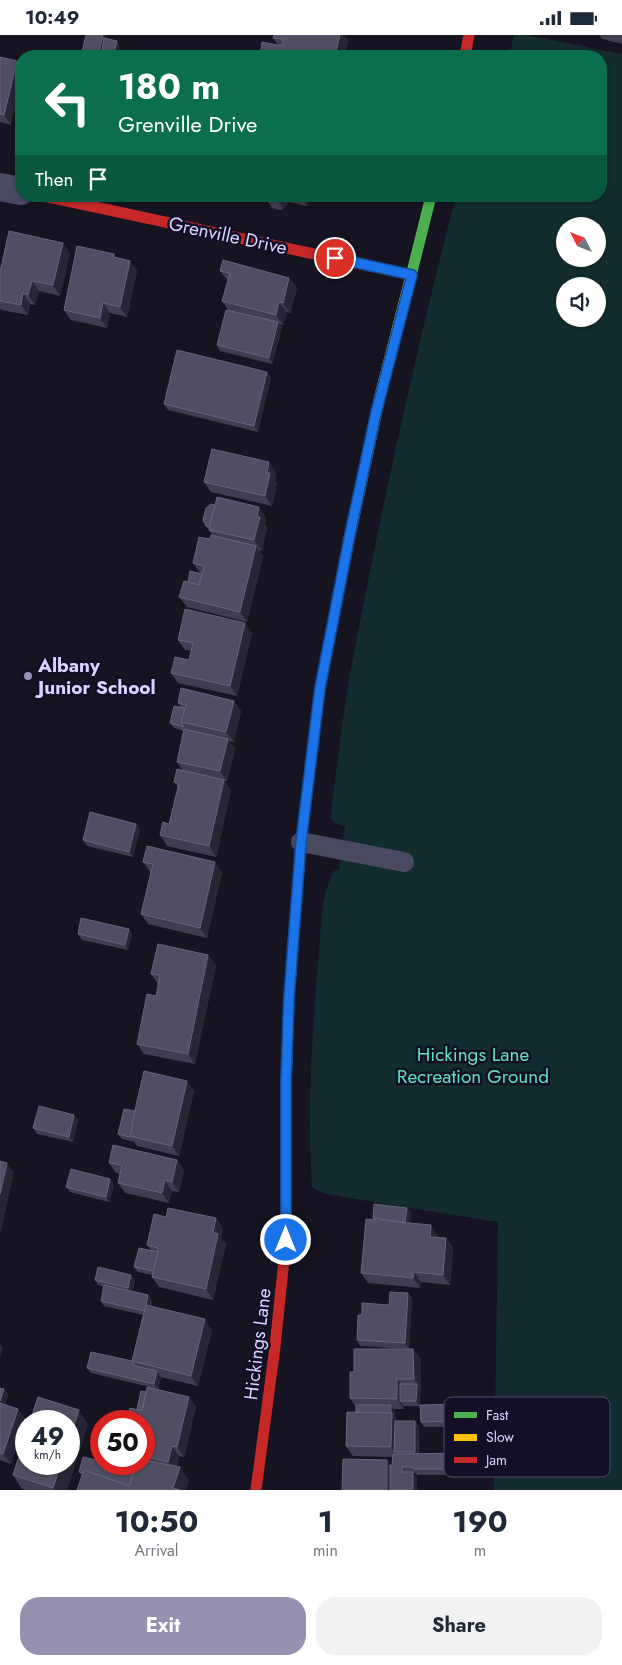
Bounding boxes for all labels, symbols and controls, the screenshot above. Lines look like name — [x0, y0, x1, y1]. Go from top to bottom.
text: 10:49 — [25, 4, 79, 31]
text: 180 m — [118, 62, 220, 112]
icon: left — [35, 70, 100, 135]
text: Grenville Drive — [118, 108, 257, 140]
icon: arrive — [84, 165, 112, 193]
text: Then — [35, 166, 74, 193]
street label: Grenville Drive — [166, 210, 290, 261]
north arrow — [556, 217, 606, 267]
map controls — [556, 217, 606, 327]
pin — [314, 237, 356, 279]
icon: arrive — [321, 244, 349, 272]
button: sound — [556, 277, 606, 327]
place label: Albany Junior School — [34, 652, 156, 701]
marker: Albany Junior School — [22, 670, 34, 682]
park label: Hickings Lane Recreation Ground — [397, 1041, 549, 1090]
position arrow — [259, 1213, 311, 1265]
street label: Hickings Lane — [237, 1286, 278, 1402]
legend — [444, 1397, 610, 1477]
text: Fast — [486, 1405, 509, 1425]
speed limit sign: 50 — [90, 1410, 155, 1475]
text: 49 — [30, 1418, 65, 1454]
text: Slow — [486, 1427, 514, 1447]
text: km/h — [34, 1446, 61, 1464]
text: Jam — [484, 1450, 507, 1470]
text: 10:50 — [114, 1500, 198, 1543]
text: 1 — [318, 1500, 333, 1543]
text: 190 — [452, 1500, 508, 1543]
text: Arrival — [134, 1539, 179, 1562]
text: min — [313, 1539, 338, 1562]
text: m — [474, 1539, 486, 1562]
button: Exit — [20, 1597, 306, 1655]
button: Share — [316, 1597, 602, 1655]

